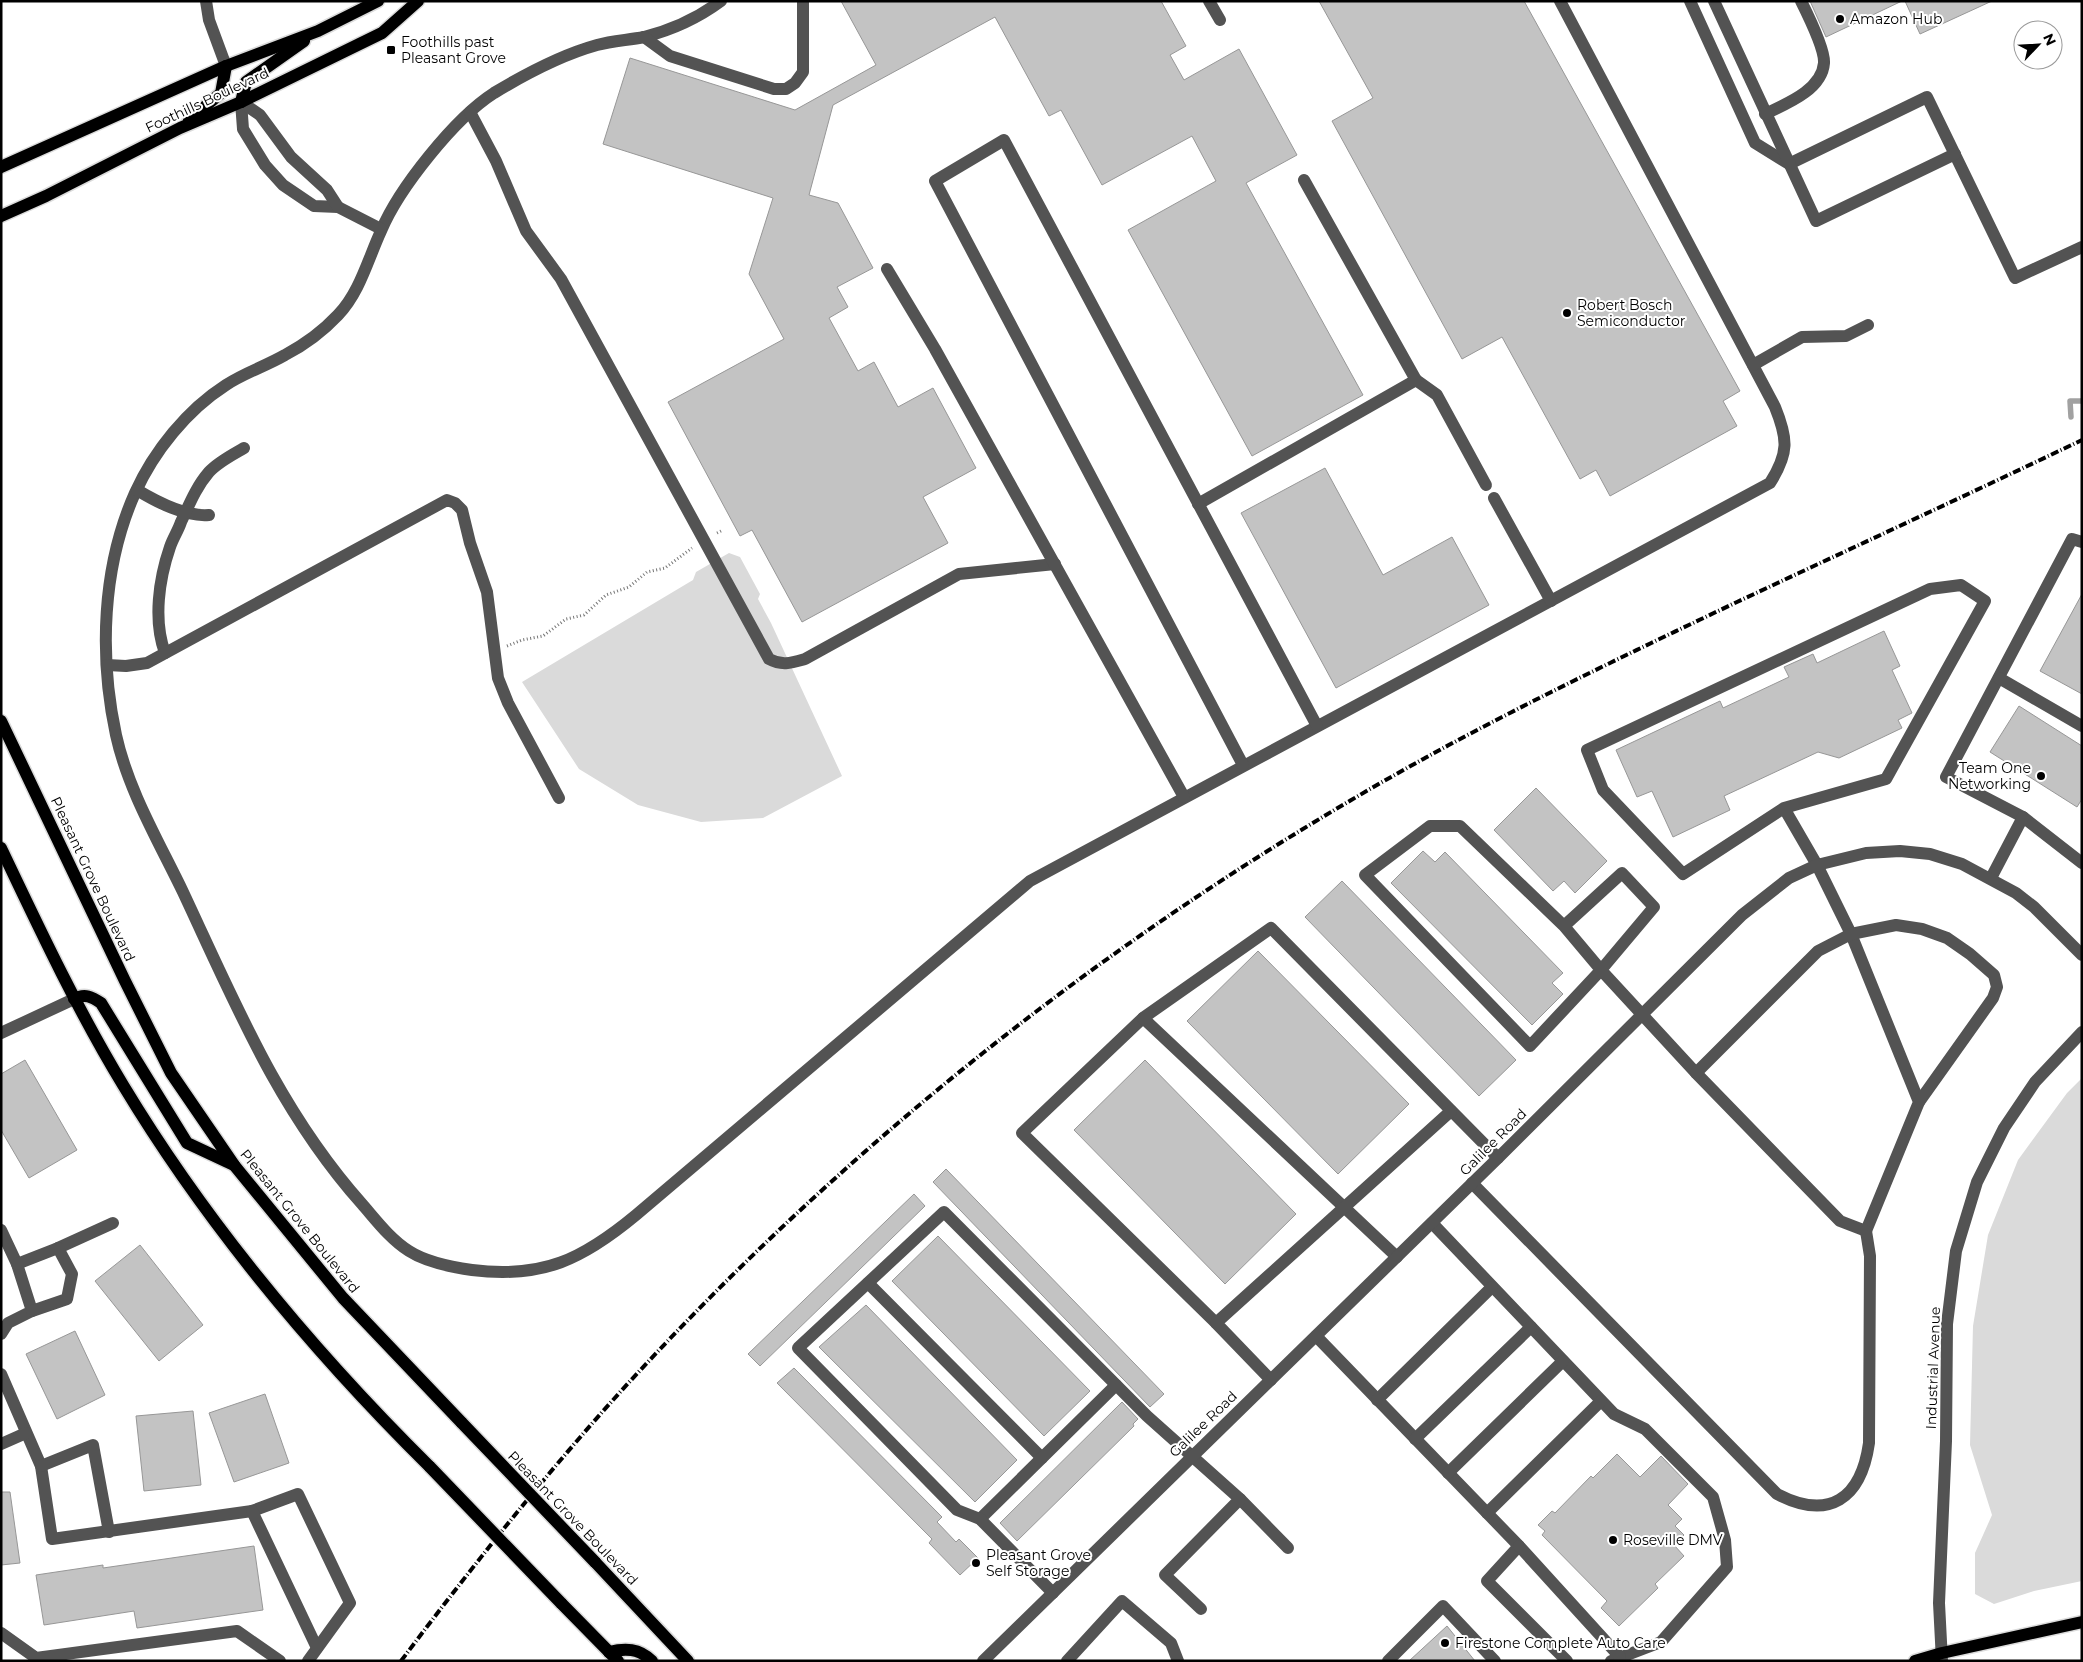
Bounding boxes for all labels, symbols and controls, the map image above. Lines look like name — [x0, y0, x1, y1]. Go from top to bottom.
place label: Amazon Hub — [1850, 10, 1942, 28]
marker: Amazon Hub — [1834, 13, 1846, 25]
north arrow — [2013, 20, 2063, 70]
text: N — [2039, 31, 2060, 48]
place label: Foothills past Pleasant Grove — [401, 33, 506, 67]
marker: Foothills past Pleasant Grove — [385, 44, 397, 56]
street label: Foothills Boulevard — [142, 63, 272, 137]
place label: Robert Bosch Semiconductor — [1577, 296, 1686, 330]
marker: Robert Bosch Semiconductor — [1561, 307, 1573, 319]
place label: Team One Networking — [1948, 759, 2031, 793]
marker: Team One Networking — [2035, 770, 2047, 782]
street label: Pleasant Grove Boulevard — [47, 794, 139, 964]
street label: Galilee Road — [1456, 1105, 1530, 1179]
street label: Pleasant Grove Boulevard — [236, 1145, 364, 1297]
street label: Industrial Avenue — [1922, 1306, 1944, 1430]
street label: Galilee Road — [1165, 1387, 1241, 1461]
street label: Pleasant Grove Boulevard — [504, 1447, 642, 1589]
place label: Roseville DMV — [1623, 1531, 1723, 1549]
marker: Roseville DMV — [1607, 1534, 1619, 1546]
place label: Pleasant Grove Self Storage — [986, 1546, 1091, 1580]
marker: Pleasant Grove Self Storage — [970, 1557, 982, 1569]
place label: Firestone Complete Auto Care — [1455, 1634, 1666, 1652]
marker: Firestone Complete Auto Care — [1439, 1637, 1451, 1649]

